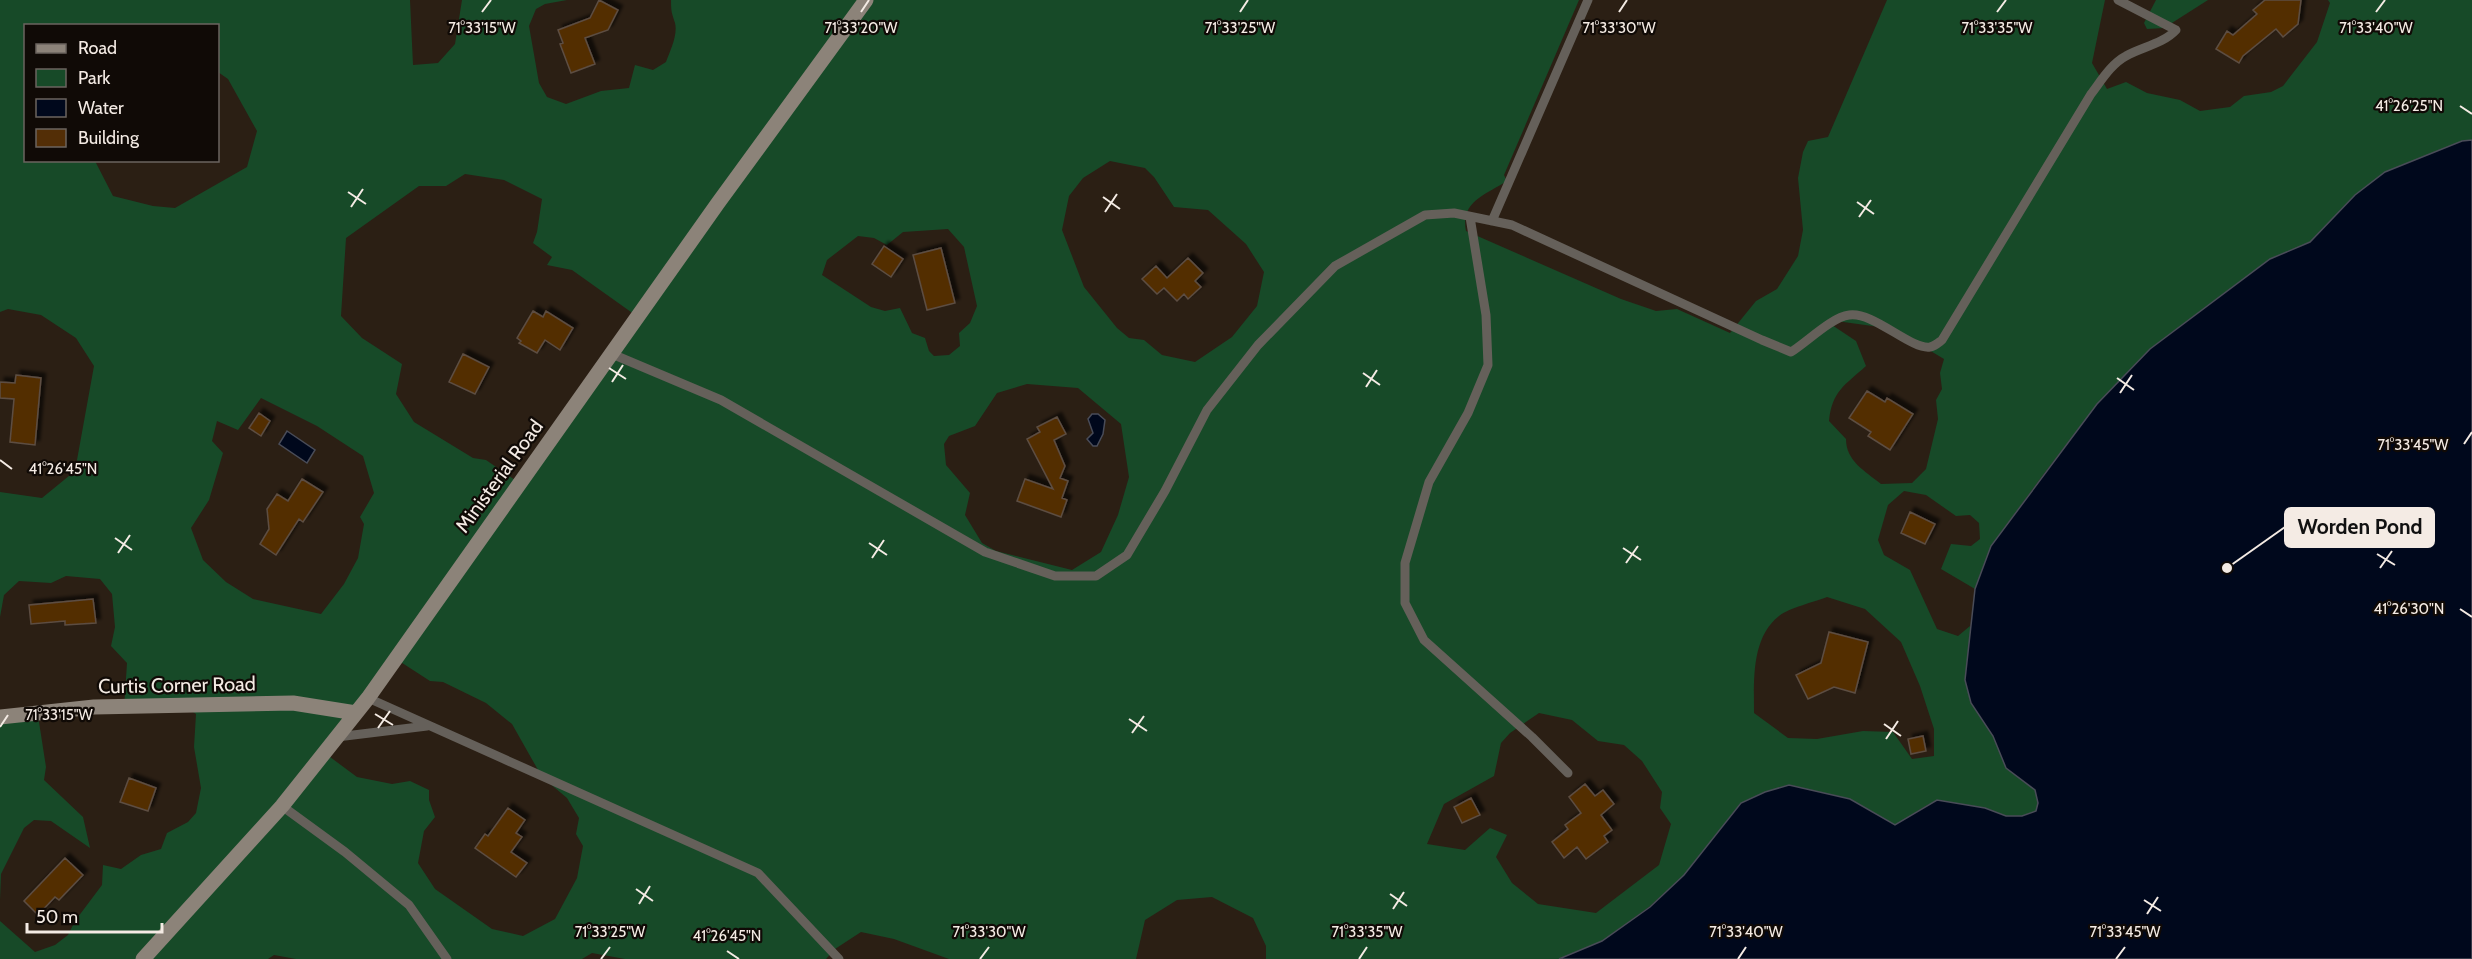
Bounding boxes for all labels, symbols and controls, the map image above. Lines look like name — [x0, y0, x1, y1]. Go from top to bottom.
text: 71°33'15"W — [448, 19, 517, 37]
text: 71°33'20"W — [825, 19, 898, 37]
text: 71°33'25"W — [1205, 19, 1276, 37]
text: 71°33'30"W — [1582, 19, 1656, 37]
text: 71°33'35"W — [1962, 19, 2033, 37]
text: 71°33'40"W — [2339, 19, 2414, 37]
legend — [24, 24, 219, 162]
text: Road — [78, 37, 117, 59]
text: Park — [78, 67, 111, 89]
text: Water — [78, 97, 124, 119]
text: 41°26'25"N — [2375, 97, 2443, 115]
text: Building — [78, 127, 140, 149]
street label: Ministerial Road — [450, 415, 548, 537]
text: 71°33'45"W — [2377, 436, 2449, 454]
text: 41°26'45"N — [29, 460, 97, 478]
callout: Worden Pond — [2285, 508, 2434, 547]
text: Worden Pond — [2297, 514, 2423, 539]
text: 41°26'30"N — [2374, 600, 2444, 618]
street label: Curtis Corner Road — [98, 672, 256, 698]
text: 71°33'15"W — [25, 706, 94, 724]
scale bar — [27, 896, 162, 934]
text: 50 m — [36, 906, 78, 928]
text: 71°33'25"W — [575, 923, 646, 941]
text: 71°33'30"W — [952, 923, 1026, 941]
text: 71°33'35"W — [1332, 923, 1403, 941]
text: 71°33'40"W — [1709, 923, 1784, 941]
text: 71°33'45"W — [2089, 923, 2161, 941]
text: 41°26'45"N — [693, 927, 761, 945]

